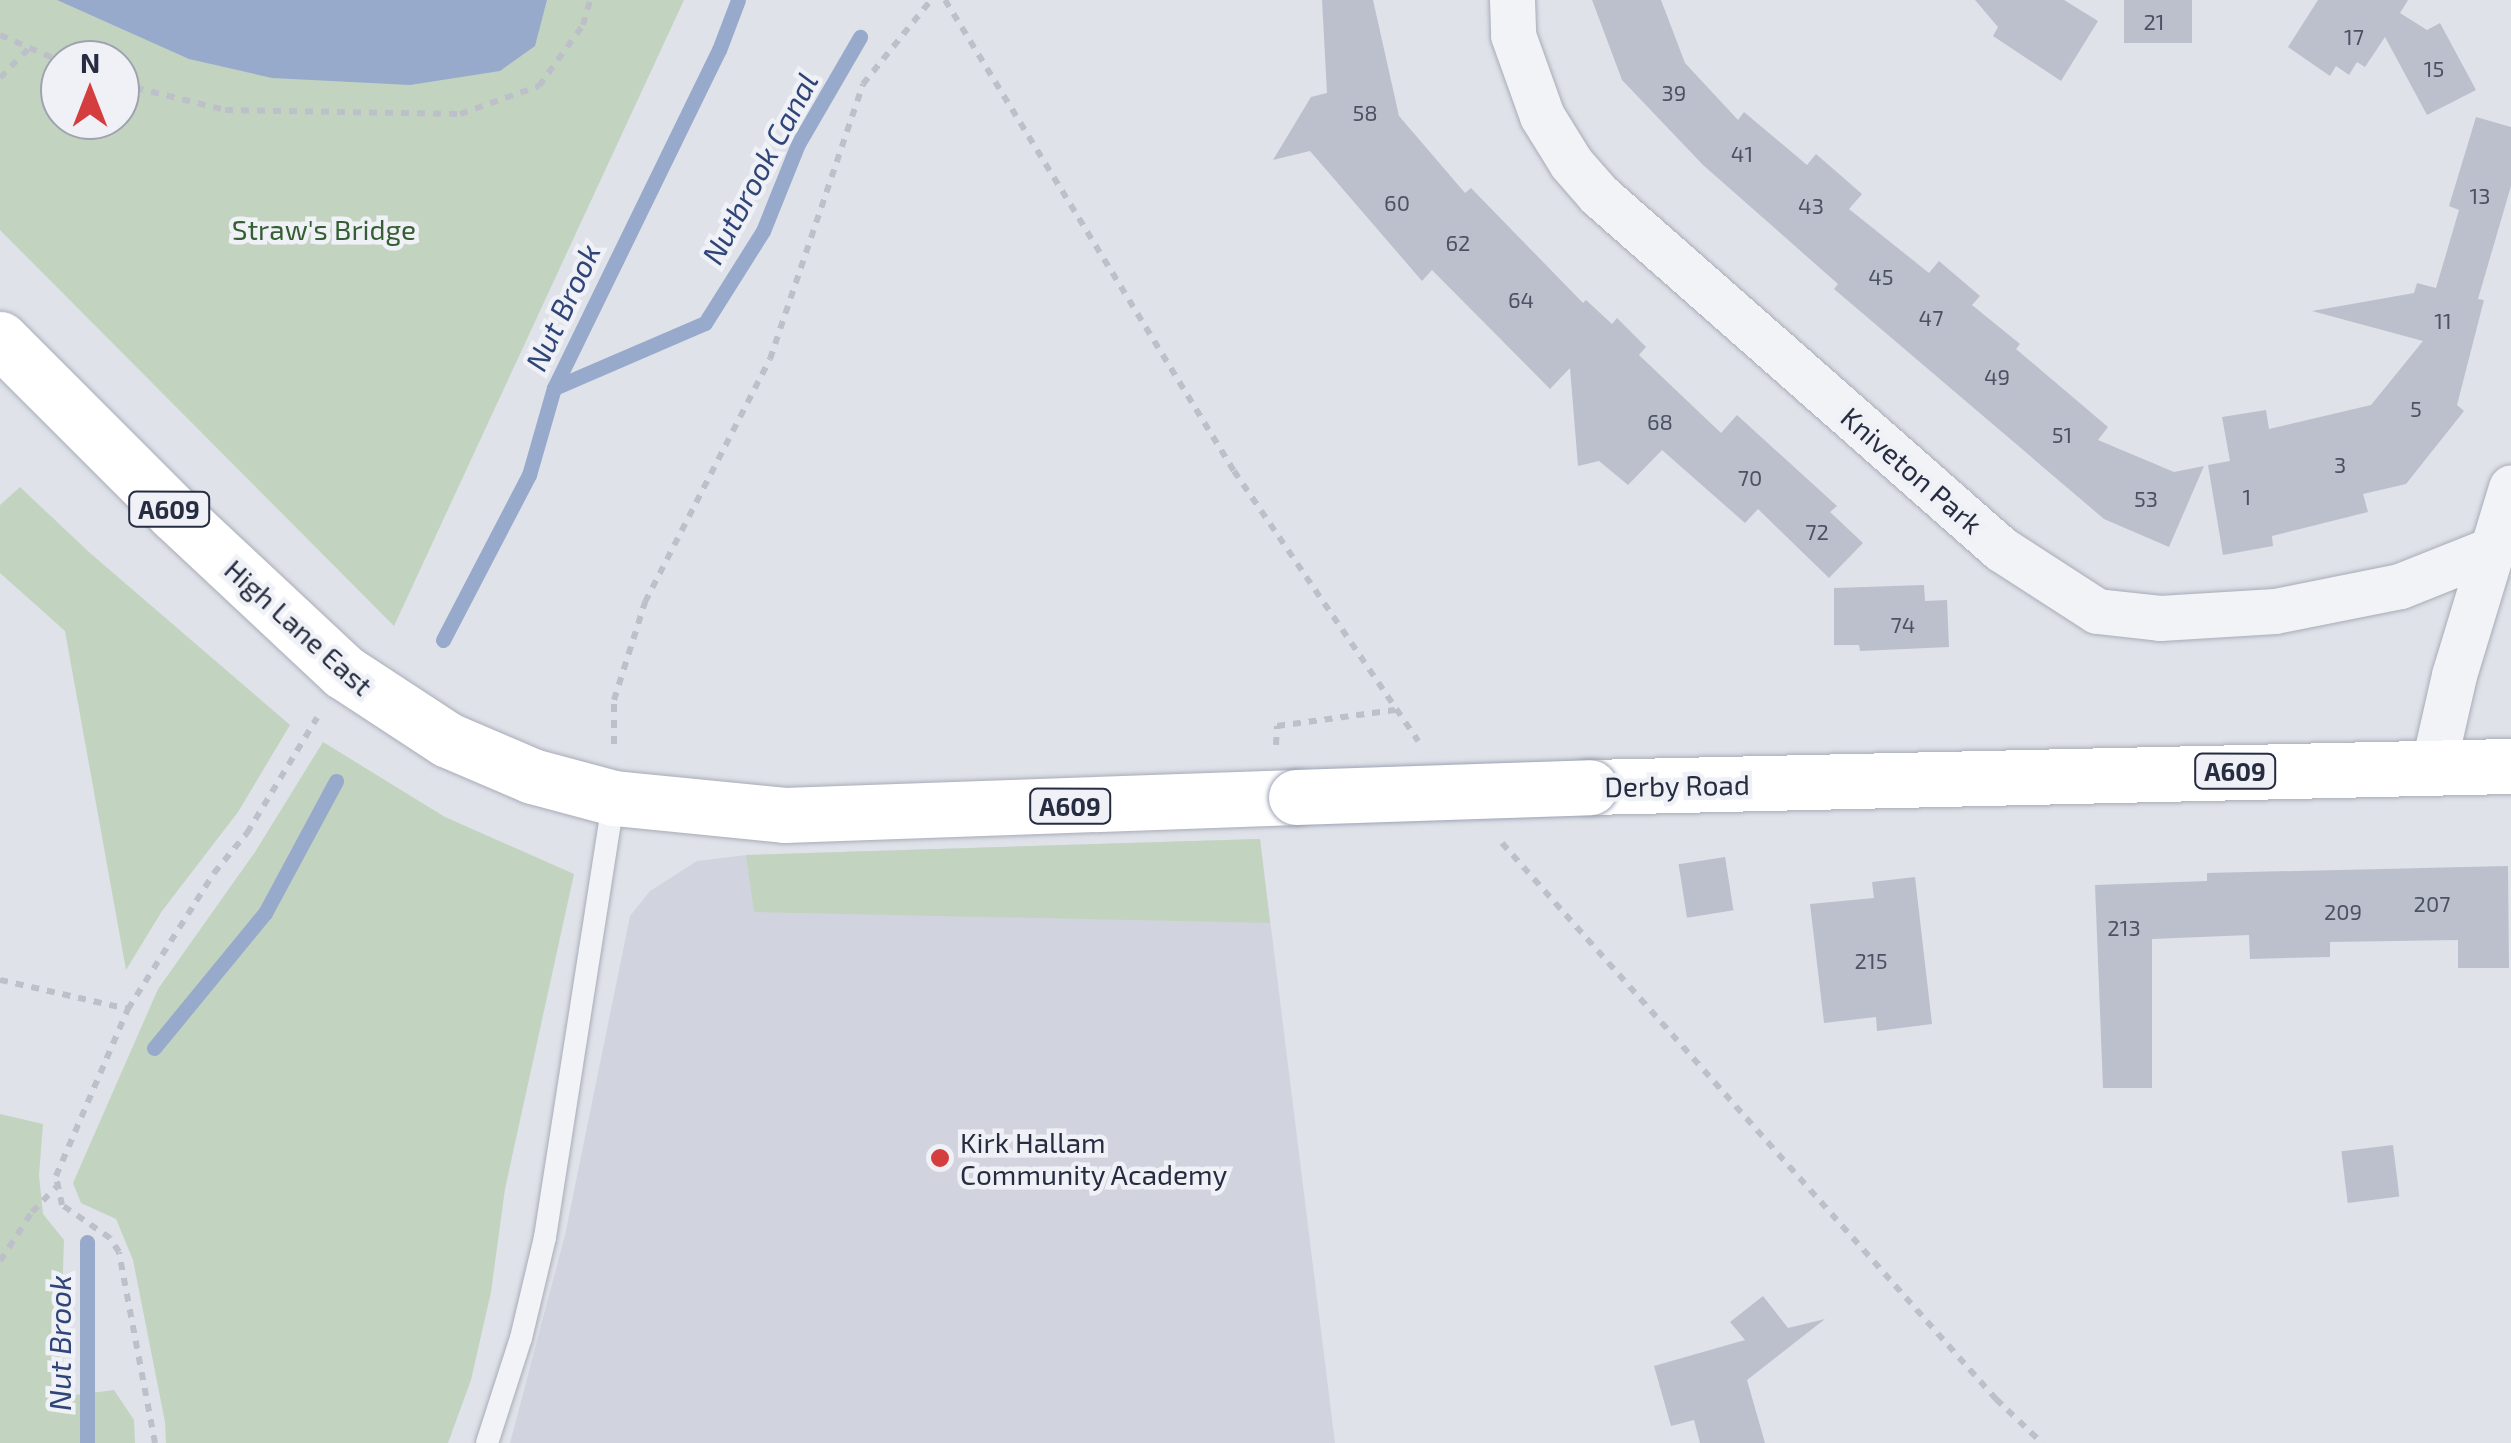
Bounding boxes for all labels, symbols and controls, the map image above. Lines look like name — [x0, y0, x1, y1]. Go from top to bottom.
house number: 21 — [2143, 9, 2165, 35]
house number: 17 — [2344, 24, 2364, 50]
north arrow — [40, 40, 140, 140]
text: N — [80, 45, 100, 79]
house number: 15 — [2424, 56, 2444, 82]
water label: Nutbrook Canal — [693, 66, 825, 270]
house number: 39 — [1662, 80, 1686, 106]
house number: 58 — [1352, 100, 1378, 126]
house number: 41 — [1731, 141, 1753, 167]
house number: 13 — [2470, 183, 2490, 209]
house number: 60 — [1384, 190, 1410, 216]
house number: 43 — [1798, 193, 1824, 219]
park label: Straw's Bridge — [232, 212, 416, 246]
house number: 62 — [1446, 230, 1470, 256]
water label: Nut Brook — [517, 238, 607, 376]
house number: 45 — [1868, 264, 1894, 290]
house number: 64 — [1508, 287, 1534, 313]
house number: 47 — [1919, 305, 1943, 331]
house number: 11 — [2434, 308, 2452, 334]
house number: 49 — [1984, 364, 2010, 390]
house number: 5 — [2410, 396, 2422, 422]
street label: Kniveton Park — [1835, 400, 1989, 540]
house number: 68 — [1647, 409, 1673, 435]
house number: 51 — [2052, 422, 2072, 448]
house number: 3 — [2334, 452, 2346, 478]
house number: 70 — [1738, 465, 1762, 491]
house number: 1 — [2243, 484, 2251, 510]
house number: 53 — [2134, 486, 2158, 512]
road number: A609 — [126, 489, 212, 529]
house number: 72 — [1805, 519, 1829, 545]
street label: High Lane East — [218, 552, 380, 702]
house number: 74 — [1891, 612, 1915, 638]
road number: A609 — [2192, 751, 2278, 791]
street label: Derby Road — [1604, 767, 1750, 803]
road number: A609 — [1028, 786, 1112, 826]
house number: 207 — [2414, 891, 2450, 917]
house number: 209 — [2324, 899, 2362, 925]
house number: 213 — [2107, 915, 2141, 941]
house number: 215 — [1855, 948, 1887, 974]
place label: Kirk Hallam Community Academy — [960, 1125, 1229, 1191]
marker: Kirk Hallam Community Academy — [929, 1147, 951, 1169]
water label: Nut Brook — [41, 1275, 77, 1411]

